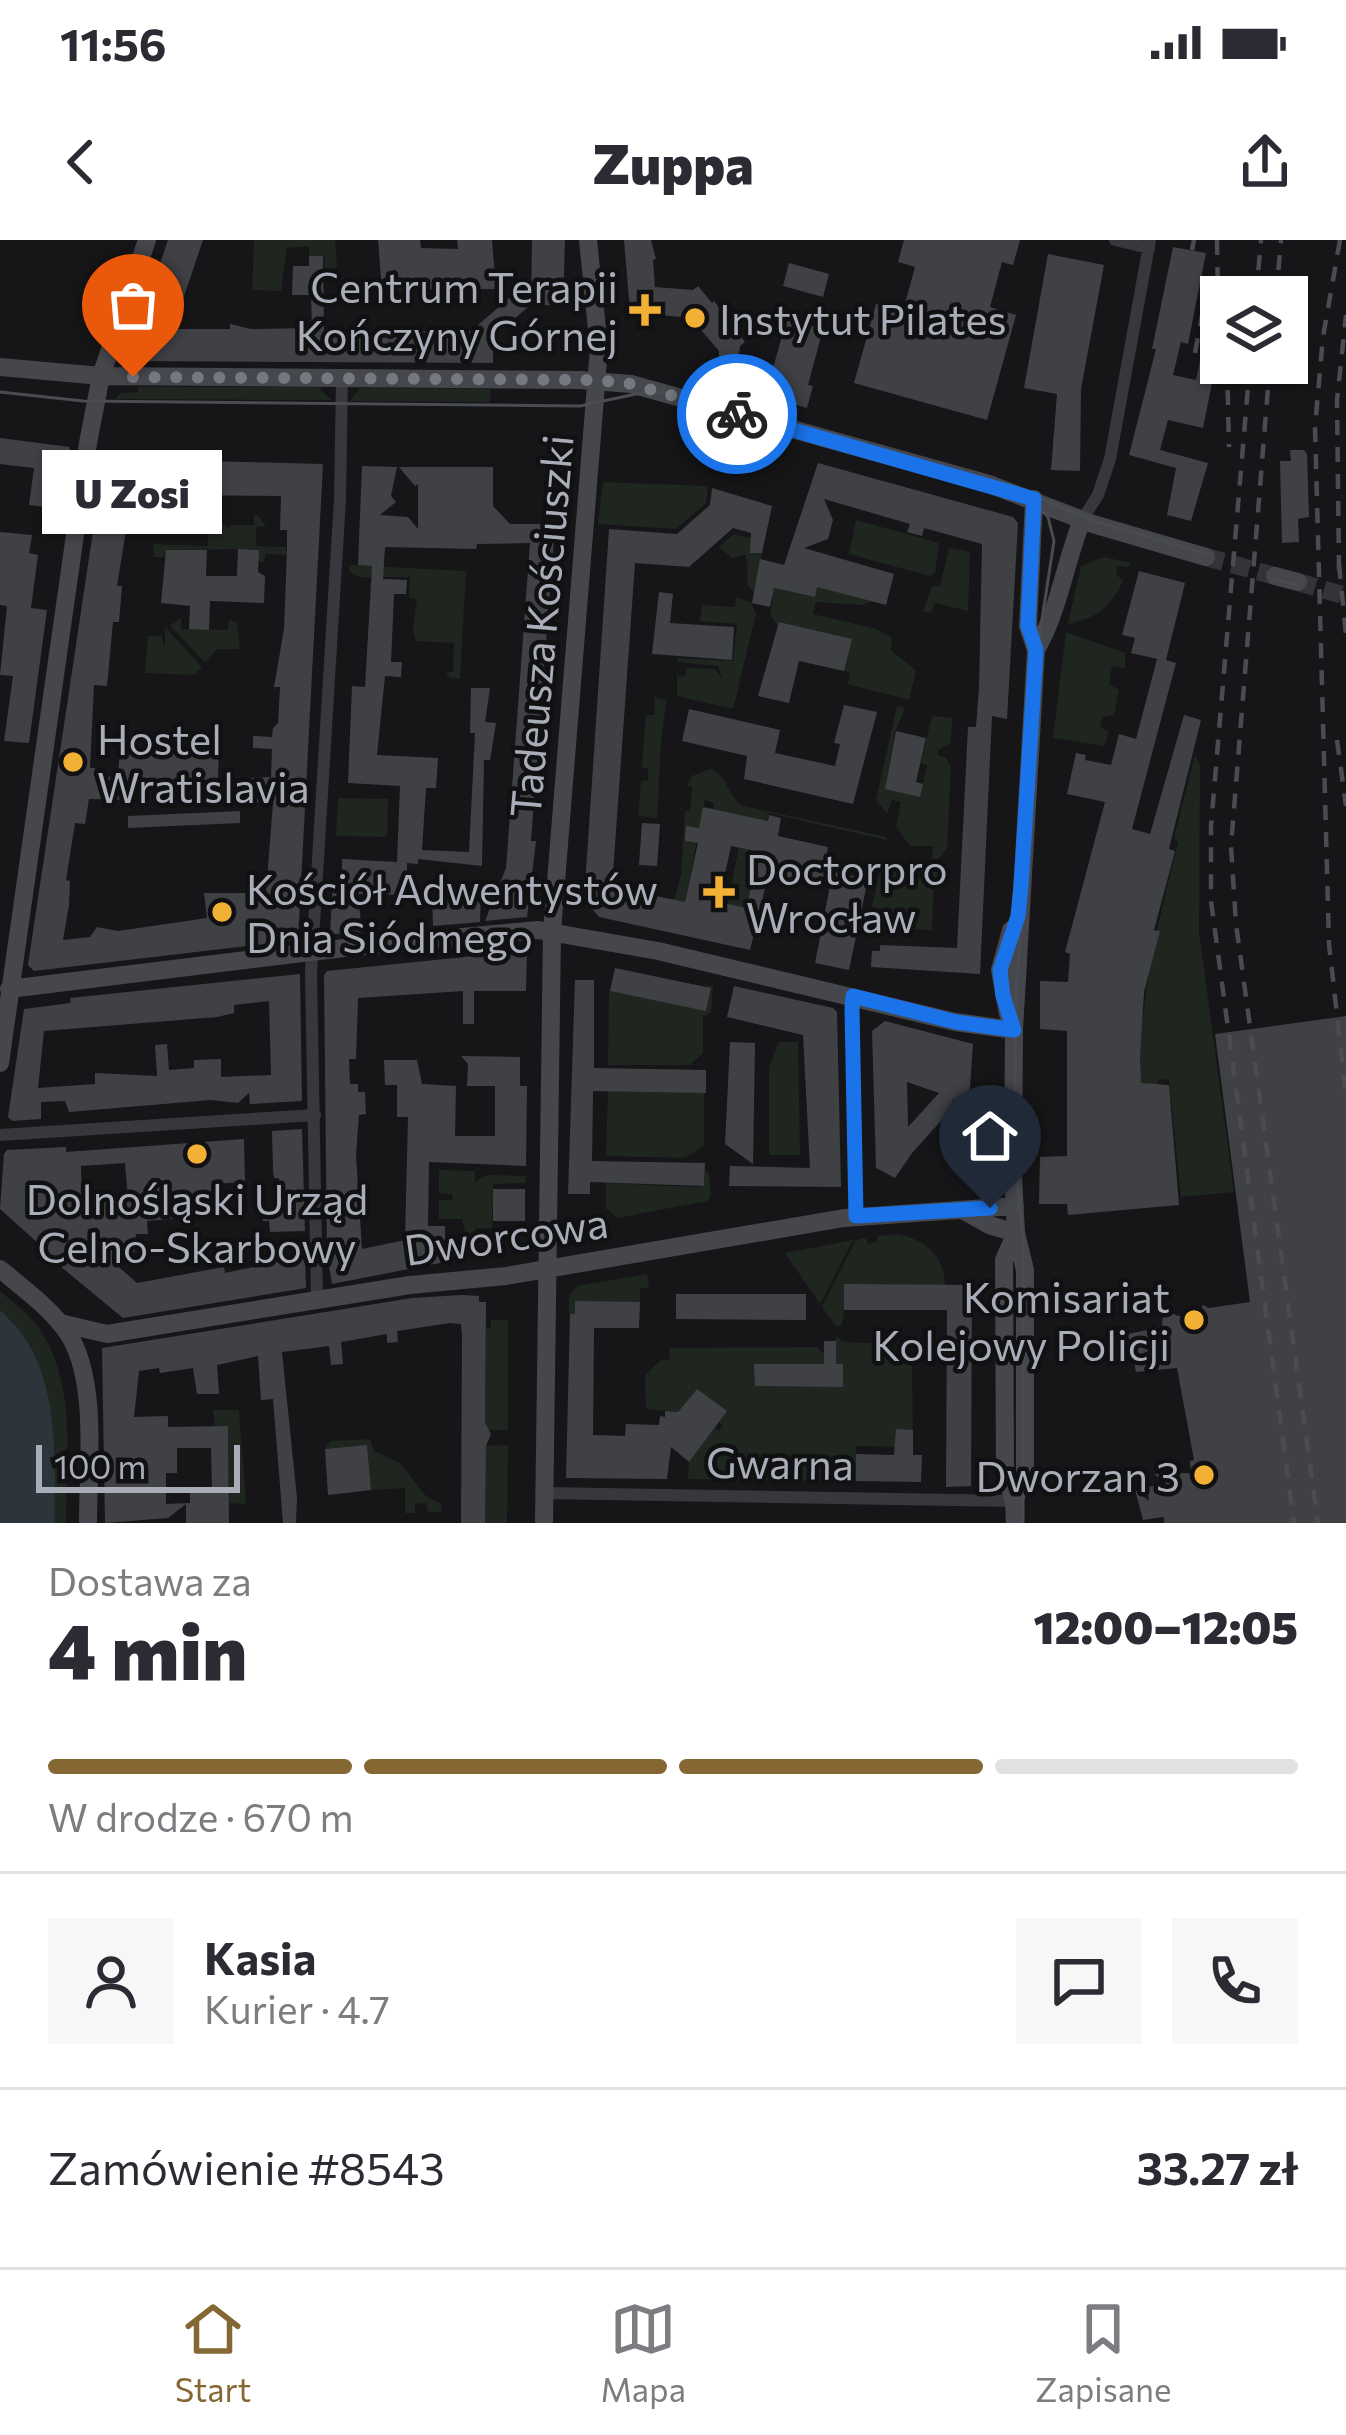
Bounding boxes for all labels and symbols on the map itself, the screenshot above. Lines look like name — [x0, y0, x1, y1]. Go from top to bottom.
pin — [82, 254, 184, 377]
place label: Centrum Terapii Kończyny Górnej — [296, 260, 618, 360]
place label: Instytut Pilates — [719, 292, 1007, 344]
marker: Centrum Terapii Kończyny Górnej — [629, 294, 661, 326]
marker: Instytut Pilates — [682, 305, 708, 331]
courier — [677, 354, 797, 474]
street label: Tadeusza Kościuszki — [497, 432, 583, 820]
callout: U Zosi — [43, 449, 223, 533]
place label: Hostel Wratislavia — [97, 712, 310, 812]
marker: Hostel Wratislavia — [60, 749, 86, 775]
place label: Doctorpro Wrocław — [746, 842, 948, 942]
place label: Kościół Adwentystów Dnia Siódmego — [246, 862, 658, 962]
marker: Doctorpro Wrocław — [703, 876, 735, 908]
marker: Kościół Adwentystów Dnia Siódmego — [209, 899, 235, 925]
pin — [939, 1085, 1041, 1208]
marker: Dolnośląski Urząd Celno-Skarbowy — [184, 1141, 210, 1167]
place label: Dolnośląski Urząd Celno-Skarbowy — [26, 1172, 368, 1272]
street label: Dworcowa — [401, 1195, 611, 1275]
place label: Komisariat Kolejowy Policji — [872, 1270, 1170, 1370]
marker: Komisariat Kolejowy Policji — [1181, 1307, 1207, 1333]
street label: Gwarna — [706, 1435, 854, 1489]
scale bar — [36, 1439, 240, 1492]
place label: Dworzan 3 — [975, 1449, 1180, 1501]
marker: Dworzan 3 — [1191, 1462, 1217, 1488]

